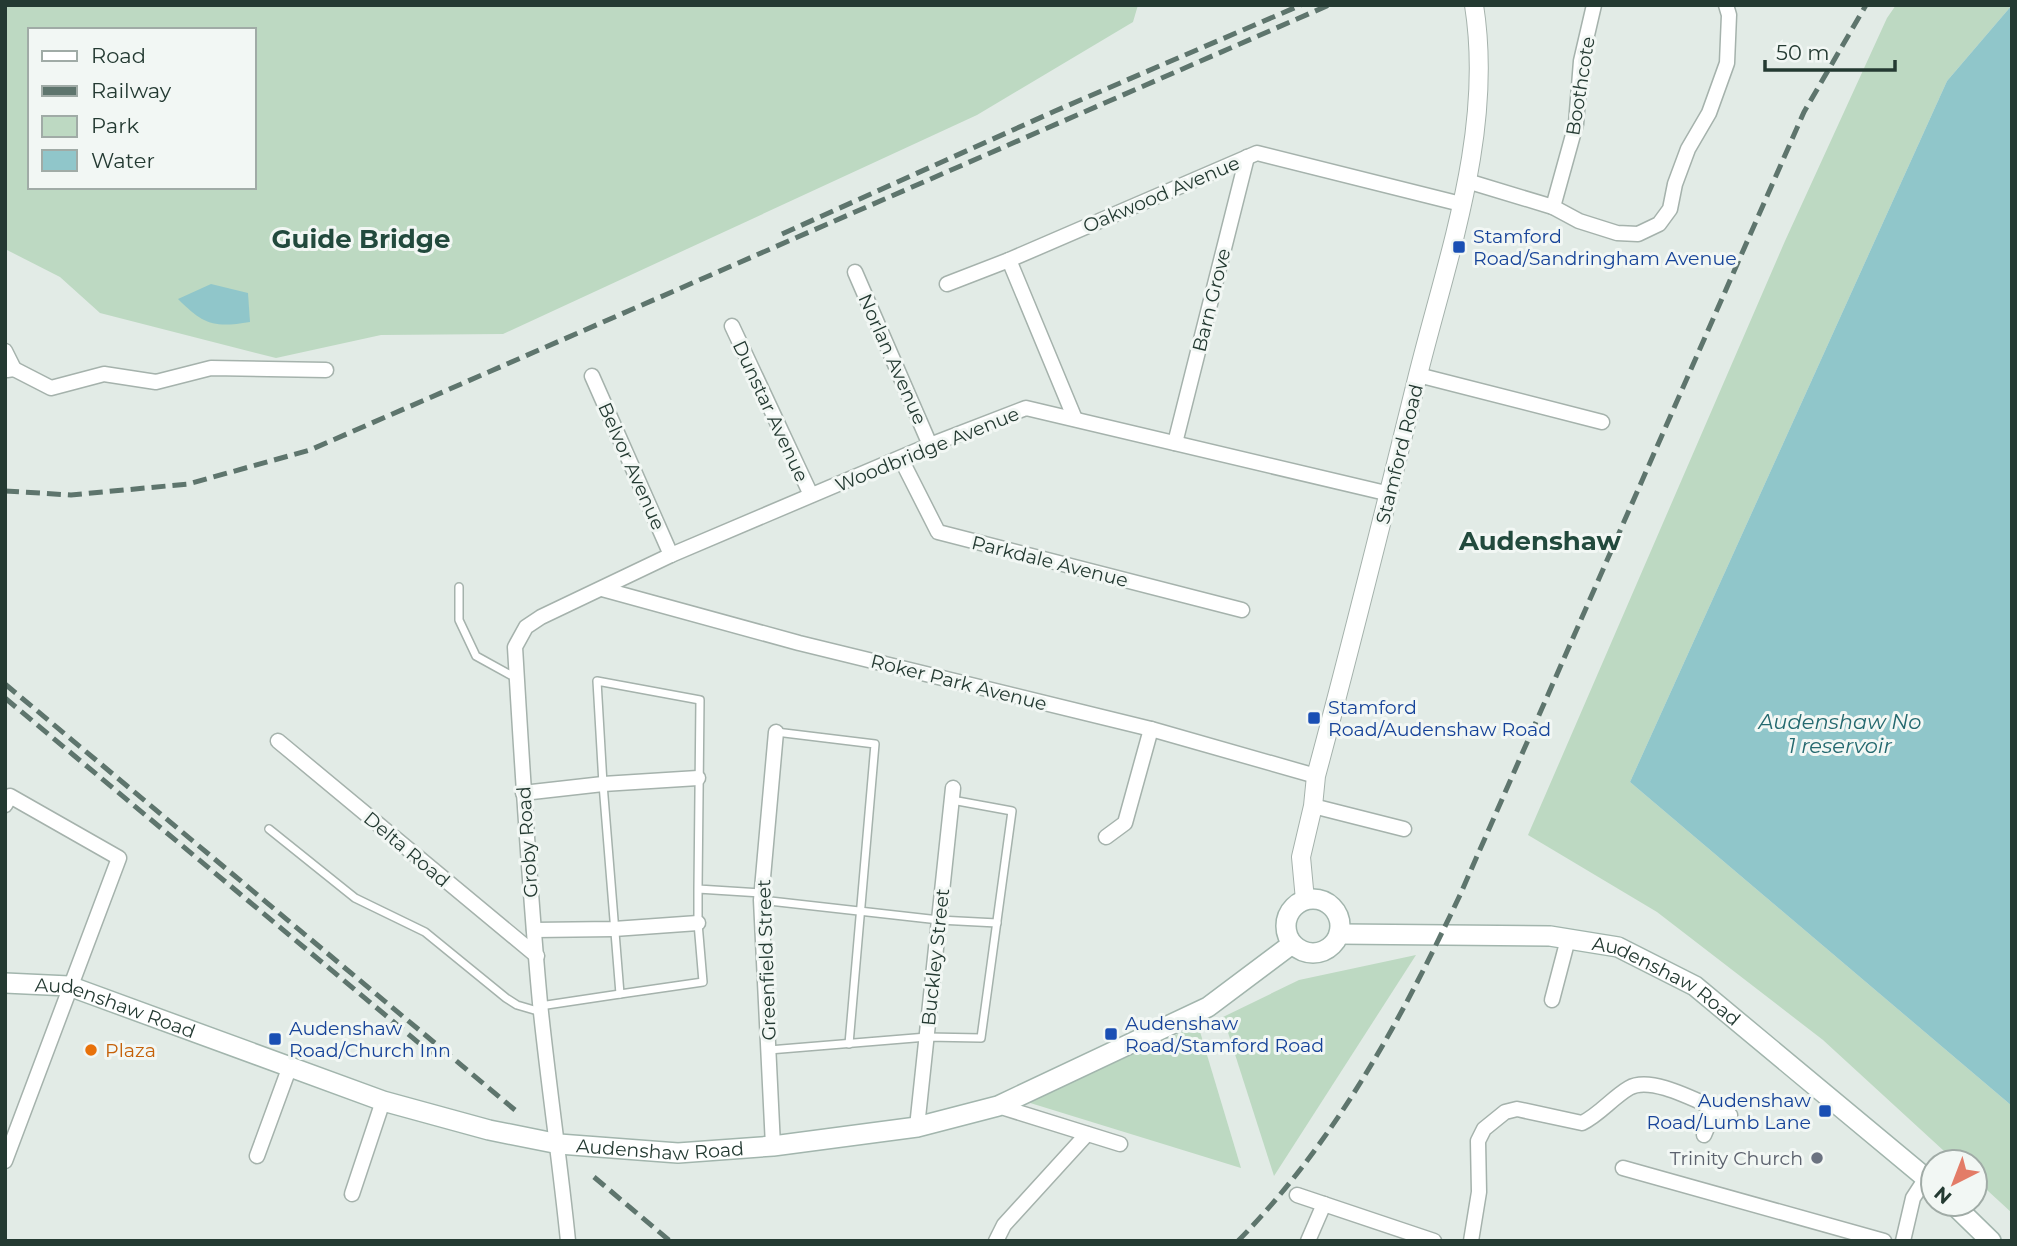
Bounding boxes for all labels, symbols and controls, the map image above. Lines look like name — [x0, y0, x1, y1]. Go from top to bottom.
legend — [28, 28, 256, 189]
scale bar — [1765, 28, 1895, 72]
street label: Boothcote — [1561, 35, 1600, 137]
text: 50 m — [1776, 40, 1830, 65]
text: Road — [91, 43, 146, 68]
text: Railway — [91, 78, 172, 103]
text: Park — [91, 113, 139, 138]
text: Water — [91, 148, 155, 173]
street label: Oakwood Avenue — [1079, 151, 1243, 238]
district label: Guide Bridge — [272, 223, 450, 255]
place label: Stamford Road/Sandringham Avenue — [1473, 225, 1737, 270]
marker: Stamford Road/Sandringham Avenue — [1451, 239, 1467, 255]
street label: Barn Grove — [1188, 246, 1235, 354]
street label: Norlan Avenue — [853, 290, 932, 428]
street label: Dunstar Avenue — [728, 337, 813, 486]
street label: Stamford Road — [1371, 382, 1428, 527]
street label: Belvor Avenue — [593, 399, 670, 534]
street label: Woodbridge Avenue — [832, 402, 1022, 497]
district label: Audenshaw — [1458, 525, 1622, 557]
street label: Parkdale Avenue — [969, 531, 1130, 592]
street label: Roker Park Avenue — [868, 649, 1049, 716]
place label: Stamford Road/Audenshaw Road — [1328, 696, 1551, 741]
water label: Audenshaw No 1 reservoir — [1757, 709, 1921, 758]
marker: Stamford Road/Audenshaw Road — [1306, 710, 1322, 726]
street label: Groby Road — [512, 786, 543, 898]
street label: Delta Road — [359, 807, 454, 892]
street label: Greenfield Street — [752, 879, 781, 1041]
street label: Buckley Street — [917, 887, 954, 1027]
street label: Audenshaw Road — [1591, 932, 1745, 1031]
street label: Audenshaw Road — [34, 973, 199, 1043]
place label: Audenshaw Road/Stamford Road — [1125, 1012, 1324, 1057]
place label: Audenshaw Road/Church Inn — [289, 1017, 451, 1062]
marker: Audenshaw Road/Stamford Road — [1103, 1026, 1119, 1042]
marker: Audenshaw Road/Church Inn — [267, 1031, 283, 1047]
place label: Plaza — [105, 1039, 156, 1062]
marker: Plaza — [83, 1042, 99, 1058]
place label: Audenshaw Road/Lumb Lane — [1646, 1089, 1811, 1134]
marker: Audenshaw Road/Lumb Lane — [1817, 1103, 1833, 1119]
street label: Audenshaw Road — [575, 1134, 745, 1165]
place label: Trinity Church — [1670, 1147, 1803, 1170]
north arrow — [1919, 1148, 1989, 1218]
marker: Trinity Church — [1809, 1150, 1825, 1166]
text: N — [1930, 1182, 1956, 1209]

